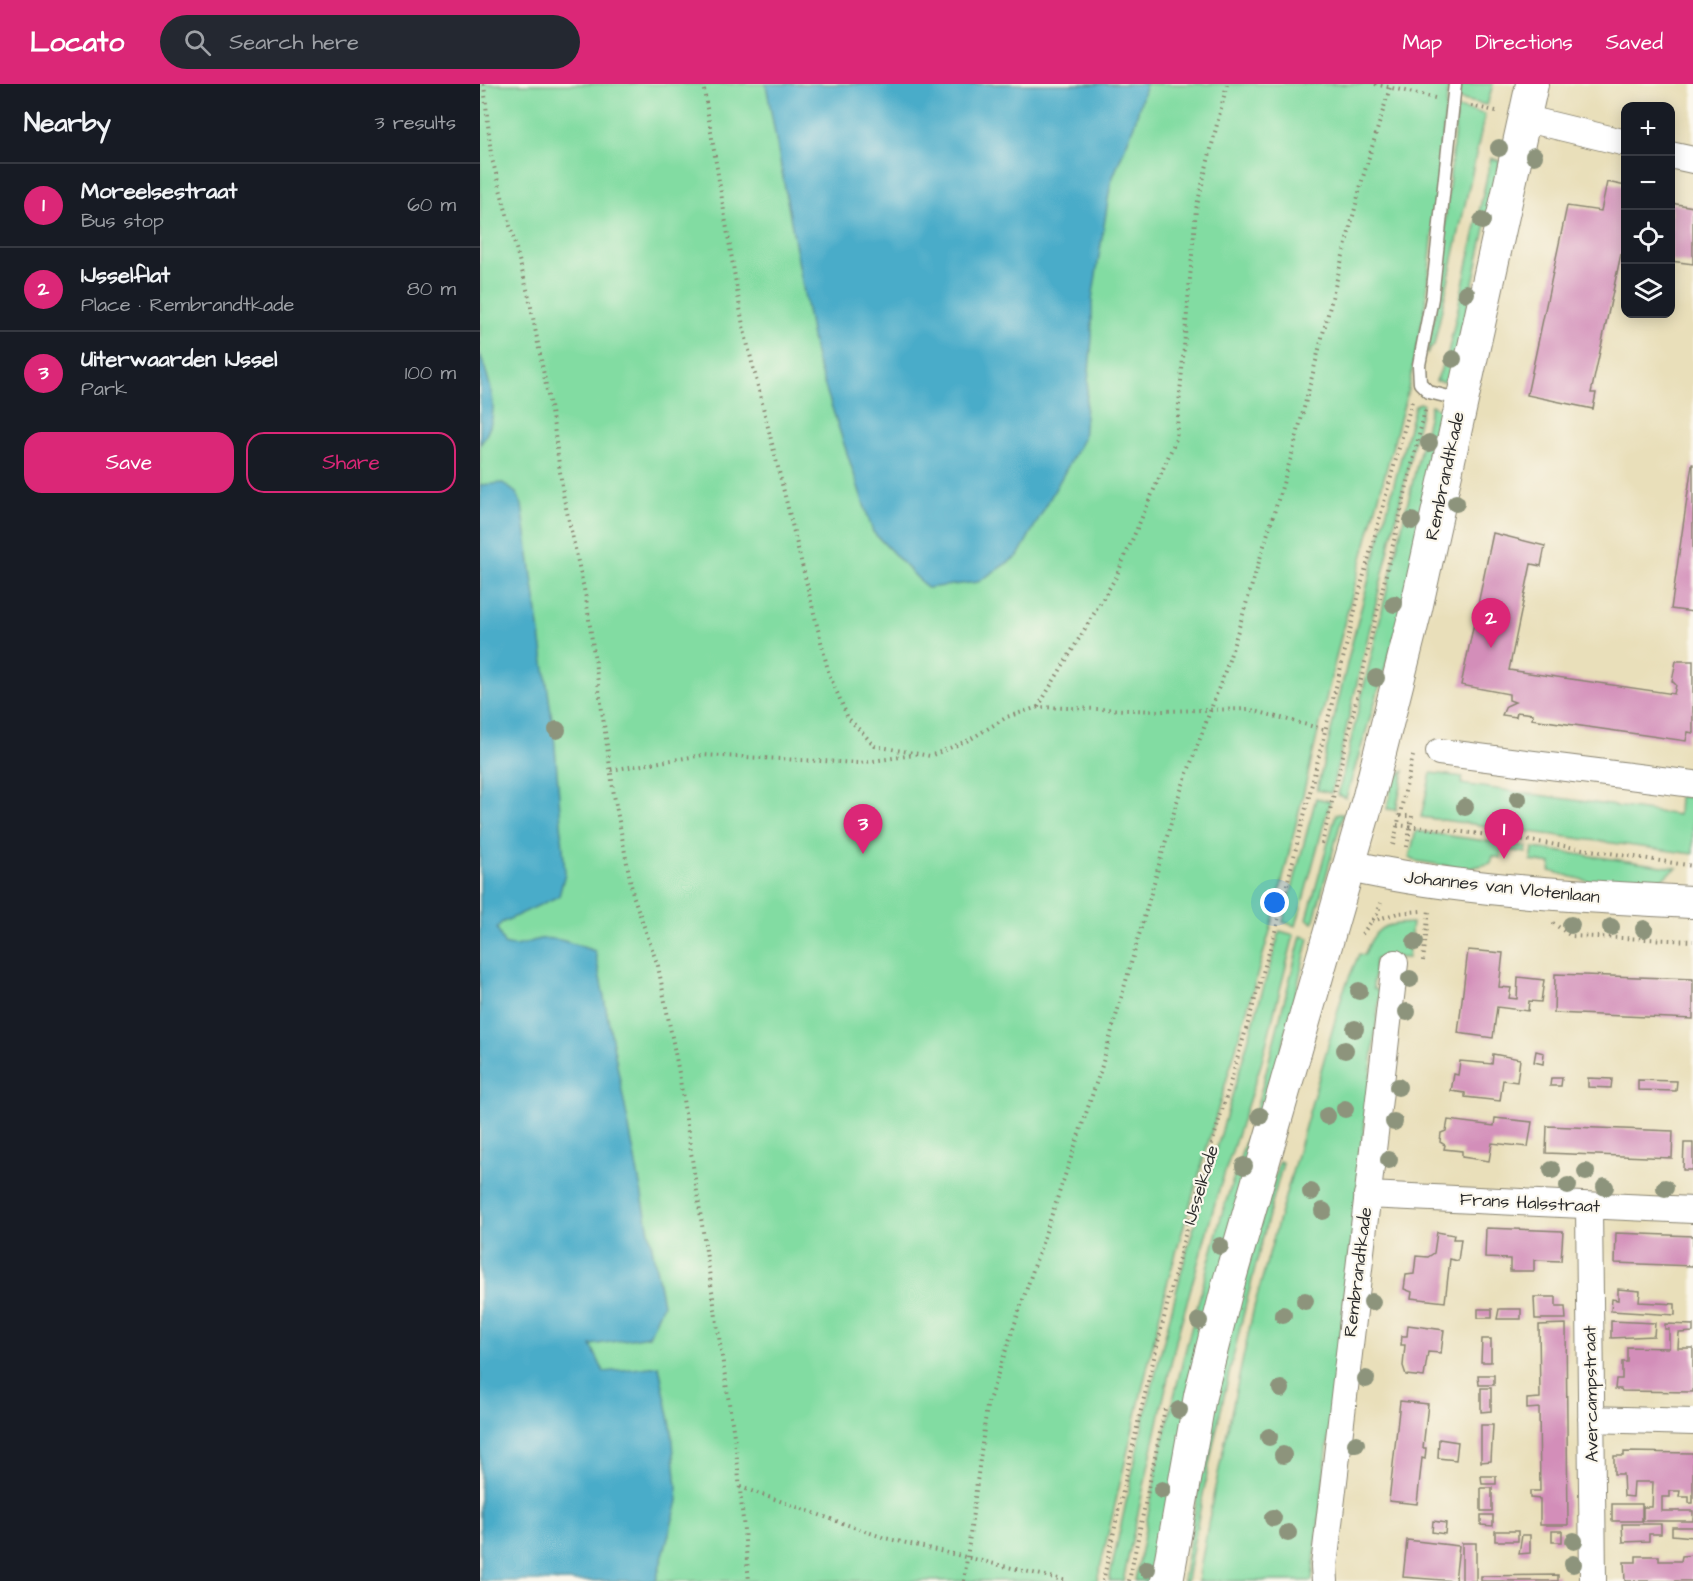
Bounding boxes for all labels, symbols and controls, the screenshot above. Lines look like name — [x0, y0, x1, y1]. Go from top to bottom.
search box — [160, 15, 580, 69]
text: Locato — [30, 23, 124, 62]
icon: search — [181, 26, 214, 59]
text: Search here — [229, 27, 359, 58]
text: Map — [1402, 28, 1442, 57]
text: Directions — [1475, 28, 1573, 57]
text: Saved — [1606, 28, 1663, 57]
map controls — [1621, 102, 1675, 318]
button: + — [1621, 102, 1675, 156]
text: Nearby — [24, 105, 111, 141]
text: 3 results — [374, 109, 456, 137]
button: − — [1621, 156, 1675, 210]
text: Moreelsestraat — [81, 176, 237, 207]
text: 1 — [42, 191, 45, 219]
text: 60 m — [407, 191, 456, 219]
text: Bus stop — [81, 207, 164, 235]
button: locate — [1621, 210, 1675, 264]
text: IJsselflat — [81, 260, 170, 291]
button: layers — [1621, 264, 1675, 318]
text: 2 — [38, 275, 49, 303]
text: 80 m — [407, 275, 456, 303]
text: Place · Rembrandtkade — [81, 291, 294, 319]
text: Uiterwaarden IJssel — [81, 344, 277, 375]
text: 3 — [38, 359, 49, 387]
text: 100 m — [405, 359, 456, 387]
text: Park — [81, 375, 127, 403]
street label: Rembrandtkade — [1419, 409, 1471, 542]
button: Save — [24, 432, 234, 493]
button: Share — [246, 432, 456, 493]
pin: 2 — [1472, 598, 1510, 648]
pin: 3 — [844, 804, 883, 854]
pin: 1 — [1484, 810, 1524, 859]
street label: Johannes van Vlotenlaan — [1403, 864, 1601, 910]
your location — [1260, 888, 1289, 917]
street label: IJsselkade — [1177, 1142, 1225, 1228]
street label: Frans Halsstraat — [1459, 1187, 1602, 1219]
street label: Rembrandtkade — [1338, 1205, 1378, 1338]
street label: Avercampstraat — [1577, 1325, 1605, 1463]

